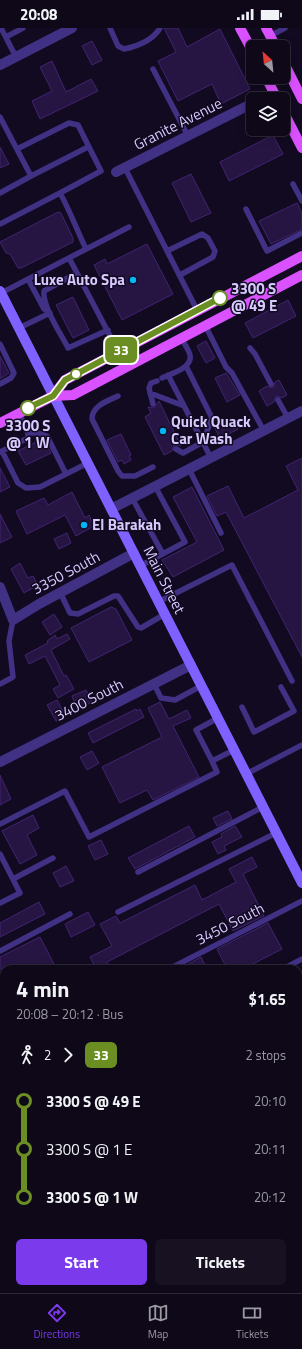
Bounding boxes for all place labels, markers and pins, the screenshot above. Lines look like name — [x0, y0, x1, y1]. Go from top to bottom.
place label: Luxe Auto Spa — [34, 268, 125, 291]
marker: Luxe Auto Spa — [128, 275, 138, 285]
place label: 3300 S @ 49 E — [231, 277, 277, 317]
marker: 3300 S @ 49 E — [212, 290, 228, 306]
unlabelled marker — [70, 368, 82, 380]
marker: 3300 S @ 1 W — [20, 400, 36, 416]
place label: Quick Quack Car Wash — [171, 410, 251, 450]
place label: 3300 S @ 1 W — [5, 414, 51, 454]
marker: Quick Quack Car Wash — [158, 426, 168, 436]
place label: El Barakah — [92, 513, 161, 536]
marker: El Barakah — [79, 520, 89, 530]

